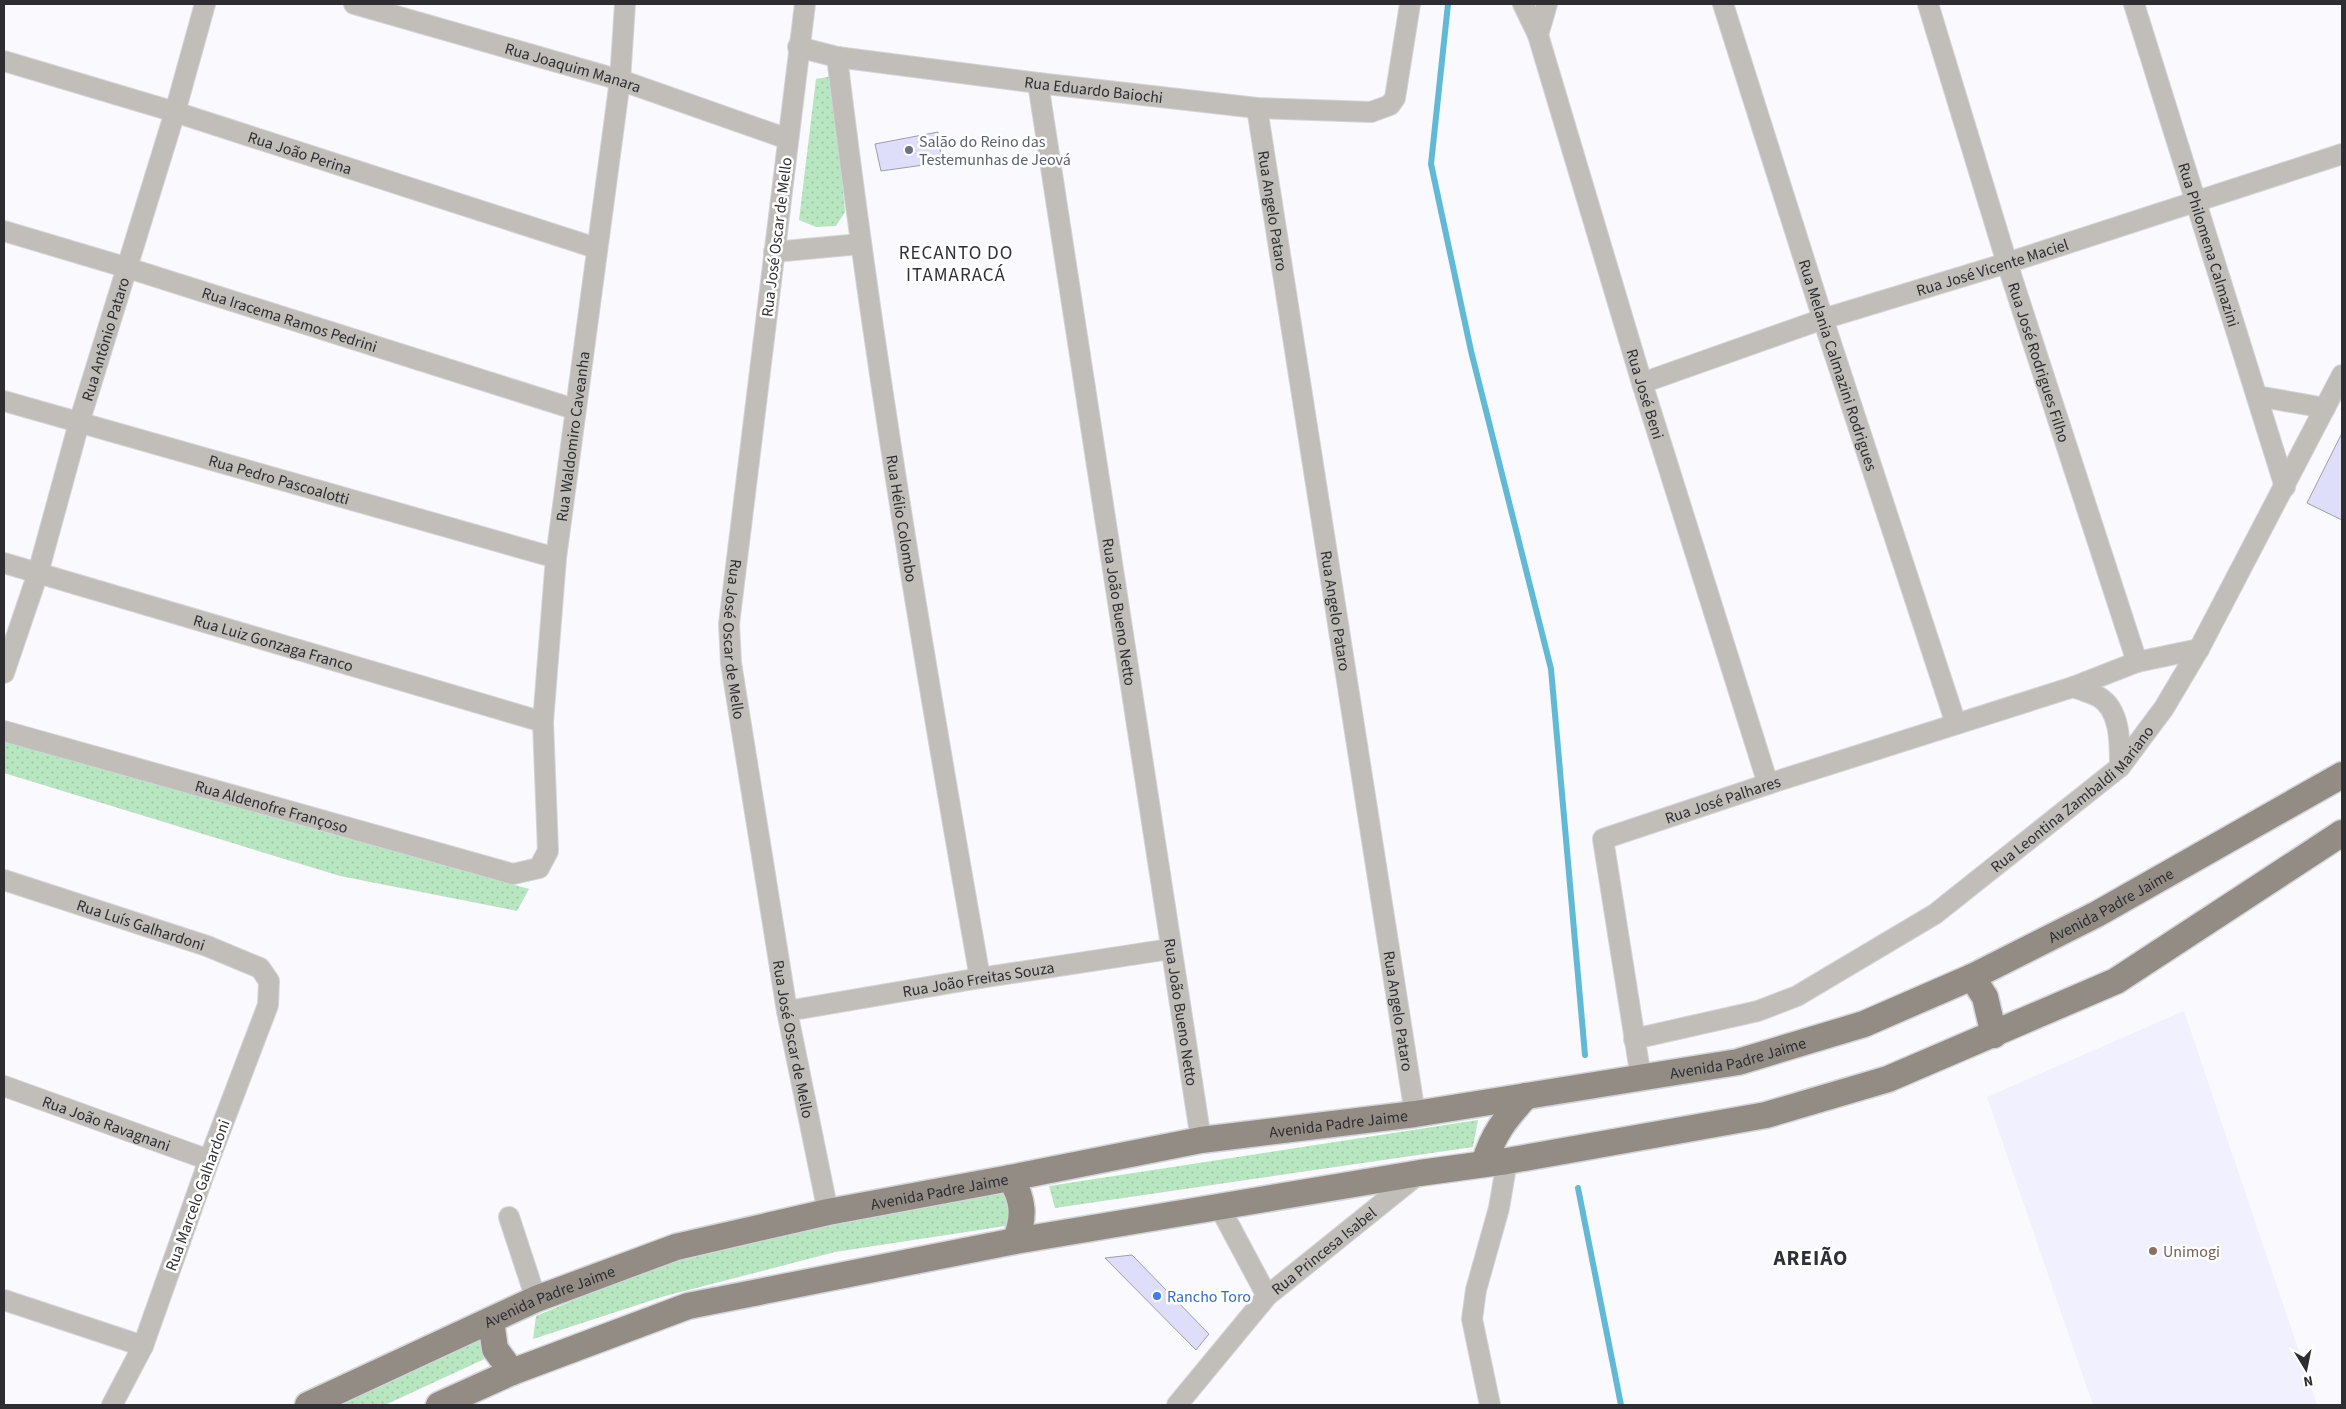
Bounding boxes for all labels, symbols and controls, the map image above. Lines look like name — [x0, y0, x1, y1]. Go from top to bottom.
street label: Rua Joaquim Manara — [502, 38, 644, 99]
street label: Rua Eduardo Baiochi — [1023, 71, 1164, 109]
street label: Rua João Perina — [245, 126, 355, 180]
place label: Salão do Reino das Testemunhas de Jeová — [919, 131, 1071, 171]
marker: Salão do Reino das Testemunhas de Jeová — [903, 144, 915, 156]
street label: Rua Angelo Pataro — [1252, 149, 1292, 273]
street label: Rua José Oscar de Mello — [756, 156, 798, 318]
street label: Rua Philomena Calmazini — [2172, 160, 2244, 330]
street label: Rua José Vicente Maciel — [1914, 234, 2071, 302]
district label: RECANTO DO ITAMARACÁ — [899, 240, 1013, 289]
street label: Rua Melania Calmazini Rodrigues — [1793, 257, 1882, 474]
street label: Rua Antônio Pataro — [76, 275, 135, 404]
street label: Rua José Rodrigues Filho — [2002, 279, 2075, 445]
street label: Rua Iracema Ramos Pedrini — [199, 282, 380, 358]
street label: Rua José Beni — [1620, 346, 1669, 442]
street label: Rua Waldomiro Caveanha — [551, 350, 596, 523]
street label: Rua Pedro Pascoalotti — [206, 450, 352, 511]
street label: Rua Hélio Colombo — [880, 453, 922, 584]
street label: Rua João Bueno Netto — [1096, 537, 1141, 687]
street label: Rua Angelo Pataro — [1315, 549, 1355, 673]
street label: Rua José Oscar de Mello — [717, 558, 750, 721]
street label: Rua Luiz Gonzaga Franco — [191, 609, 356, 677]
street label: Rua Leontina Zambaldi Mariano — [1986, 721, 2159, 878]
street label: Rua José Palhares — [1662, 771, 1784, 830]
street label: Rua Aldenofre Françoso — [192, 775, 350, 839]
street label: Avenida Padre Jaime — [2045, 863, 2178, 949]
street label: Rua Luís Galhardoni — [74, 894, 208, 957]
street label: Rua João Bueno Netto — [1158, 937, 1203, 1088]
street label: Rua Angelo Pataro — [1378, 949, 1418, 1073]
street label: Rua João Freitas Souza — [901, 957, 1056, 1003]
street label: Rua José Oscar de Mello — [767, 958, 819, 1121]
street label: Avenida Padre Jaime — [1668, 1032, 1809, 1085]
street label: Rua João Ravagnani — [39, 1091, 173, 1157]
street label: Avenida Padre Jaime — [1268, 1105, 1409, 1144]
street label: Rua Marcelo Galhardoni — [160, 1117, 236, 1274]
street label: Avenida Padre Jaime — [869, 1169, 1010, 1216]
street label: Rua Princesa Isabel — [1267, 1202, 1382, 1300]
place label: Unimogi — [2163, 1241, 2220, 1263]
district label: AREIÃO — [1773, 1243, 1848, 1273]
marker: Unimogi — [2147, 1245, 2159, 1257]
street label: Avenida Padre Jaime — [481, 1261, 618, 1334]
place label: Rancho Toro — [1167, 1286, 1251, 1308]
marker: Rancho Toro — [1151, 1290, 1163, 1302]
north arrow — [2281, 1344, 2331, 1394]
text: N — [2302, 1370, 2314, 1391]

